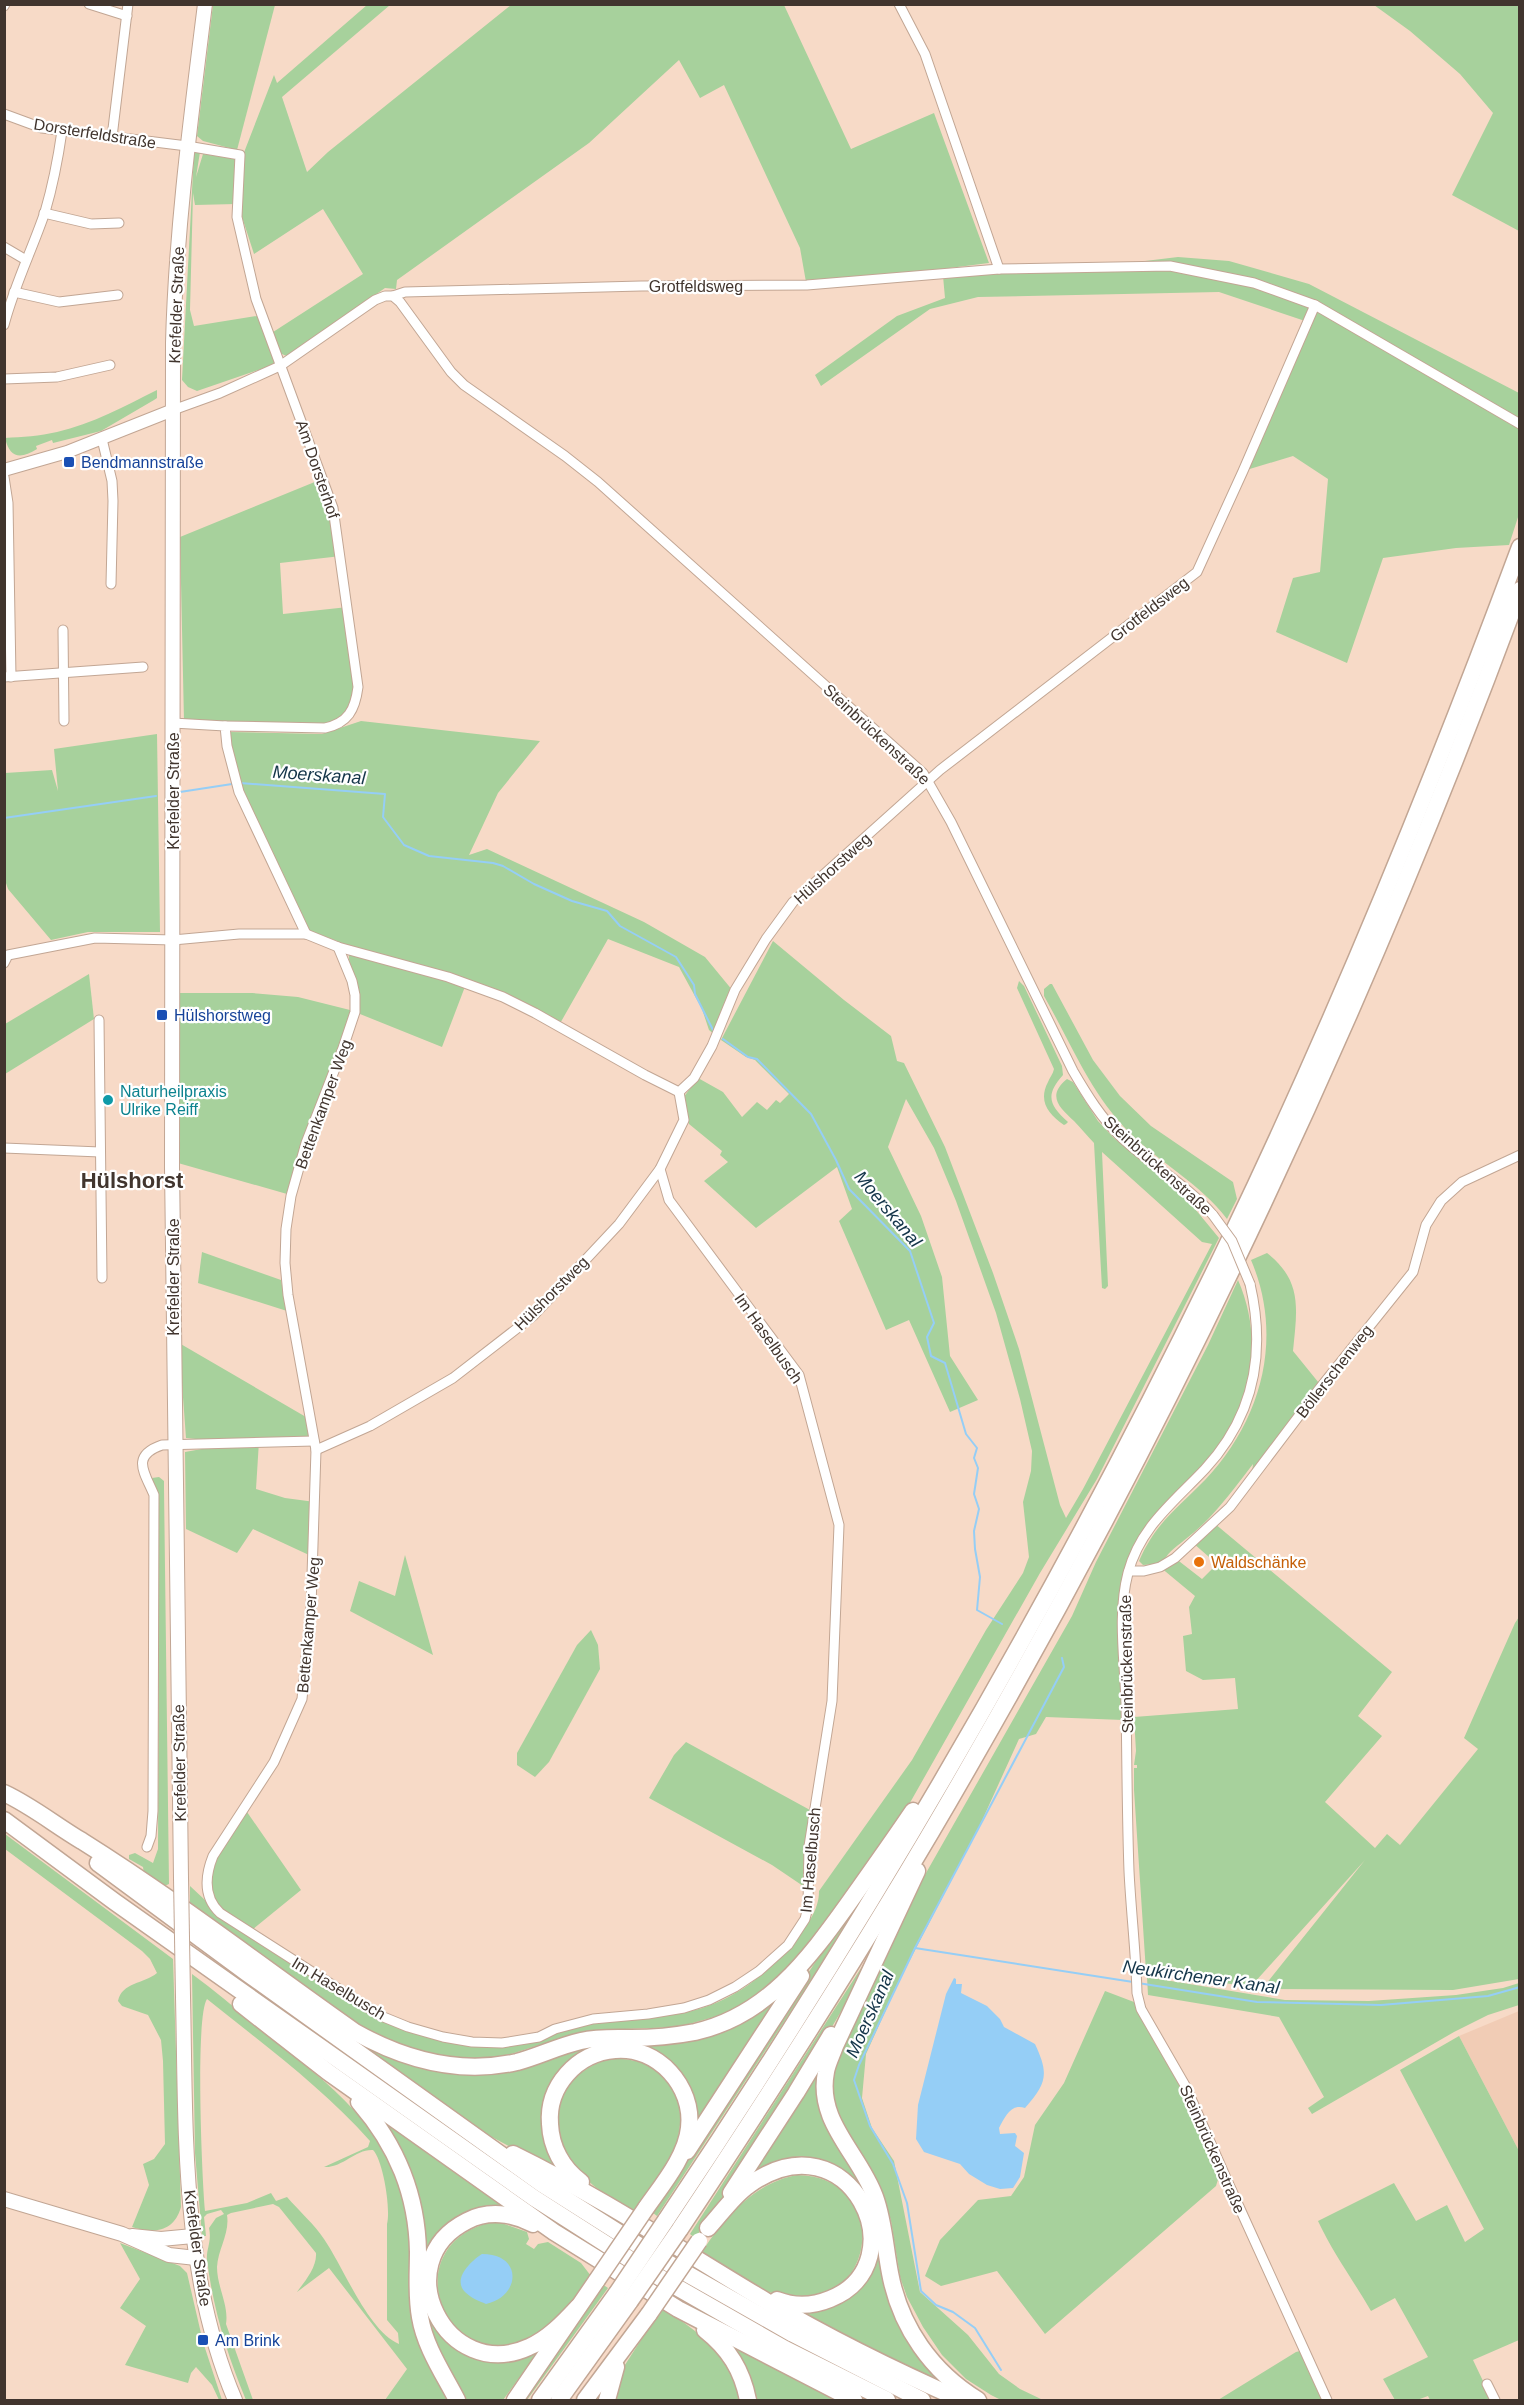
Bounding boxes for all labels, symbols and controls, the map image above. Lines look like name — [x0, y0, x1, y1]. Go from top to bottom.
street label: Dorsterfeldstraße — [33, 115, 157, 152]
street label: Krefelder Straße — [166, 246, 187, 364]
street label: Grotfeldsweg — [649, 278, 743, 295]
street label: Am Dorsterhof — [293, 418, 343, 521]
place label: Bendmannstraße — [81, 454, 204, 471]
marker: Bendmannstraße — [62, 455, 76, 469]
street label: Grotfeldsweg — [1107, 574, 1192, 645]
street label: Steinbrückenstraße — [820, 681, 933, 788]
street label: Krefelder Straße — [165, 732, 182, 850]
water label: Moerskanal — [272, 762, 367, 788]
street label: Hülshorstweg — [791, 830, 874, 907]
place label: Hülshorstweg — [174, 1007, 271, 1024]
marker: Hülshorstweg — [155, 1008, 169, 1022]
street label: Bettenkamper Weg — [292, 1037, 355, 1171]
place label: Naturheilpraxis Ulrike Reiff — [120, 1083, 227, 1118]
marker: Naturheilpraxis Ulrike Reiff — [101, 1093, 115, 1107]
street label: Steinbrückenstraße — [1100, 1113, 1215, 1218]
water label: Moerskanal — [850, 1167, 926, 1252]
district label: Hülshorst — [81, 1168, 184, 1193]
street label: Krefelder Straße — [165, 1218, 182, 1336]
street label: Hülshorstweg — [511, 1253, 592, 1334]
street label: Im Haselbusch — [731, 1290, 806, 1387]
street label: Böllerschenweg — [1293, 1322, 1376, 1421]
place label: Waldschänke — [1211, 1554, 1307, 1571]
marker: Waldschänke — [1192, 1555, 1206, 1569]
street label: Bettenkamper Weg — [294, 1556, 323, 1694]
street label: Steinbrückenstraße — [1117, 1594, 1136, 1733]
street label: Krefelder Straße — [170, 1704, 189, 1822]
street label: Im Haselbusch — [797, 1807, 824, 1913]
street label: Im Haselbusch — [289, 1954, 388, 2023]
water label: Neukirchener Kanal — [1121, 1956, 1282, 1998]
water label: Moerskanal — [842, 1967, 898, 2061]
street label: Steinbrückenstraße — [1177, 2082, 1249, 2216]
street label: Krefelder Straße — [181, 2189, 214, 2307]
place label: Am Brink — [215, 2332, 281, 2349]
marker: Am Brink — [196, 2333, 210, 2347]

